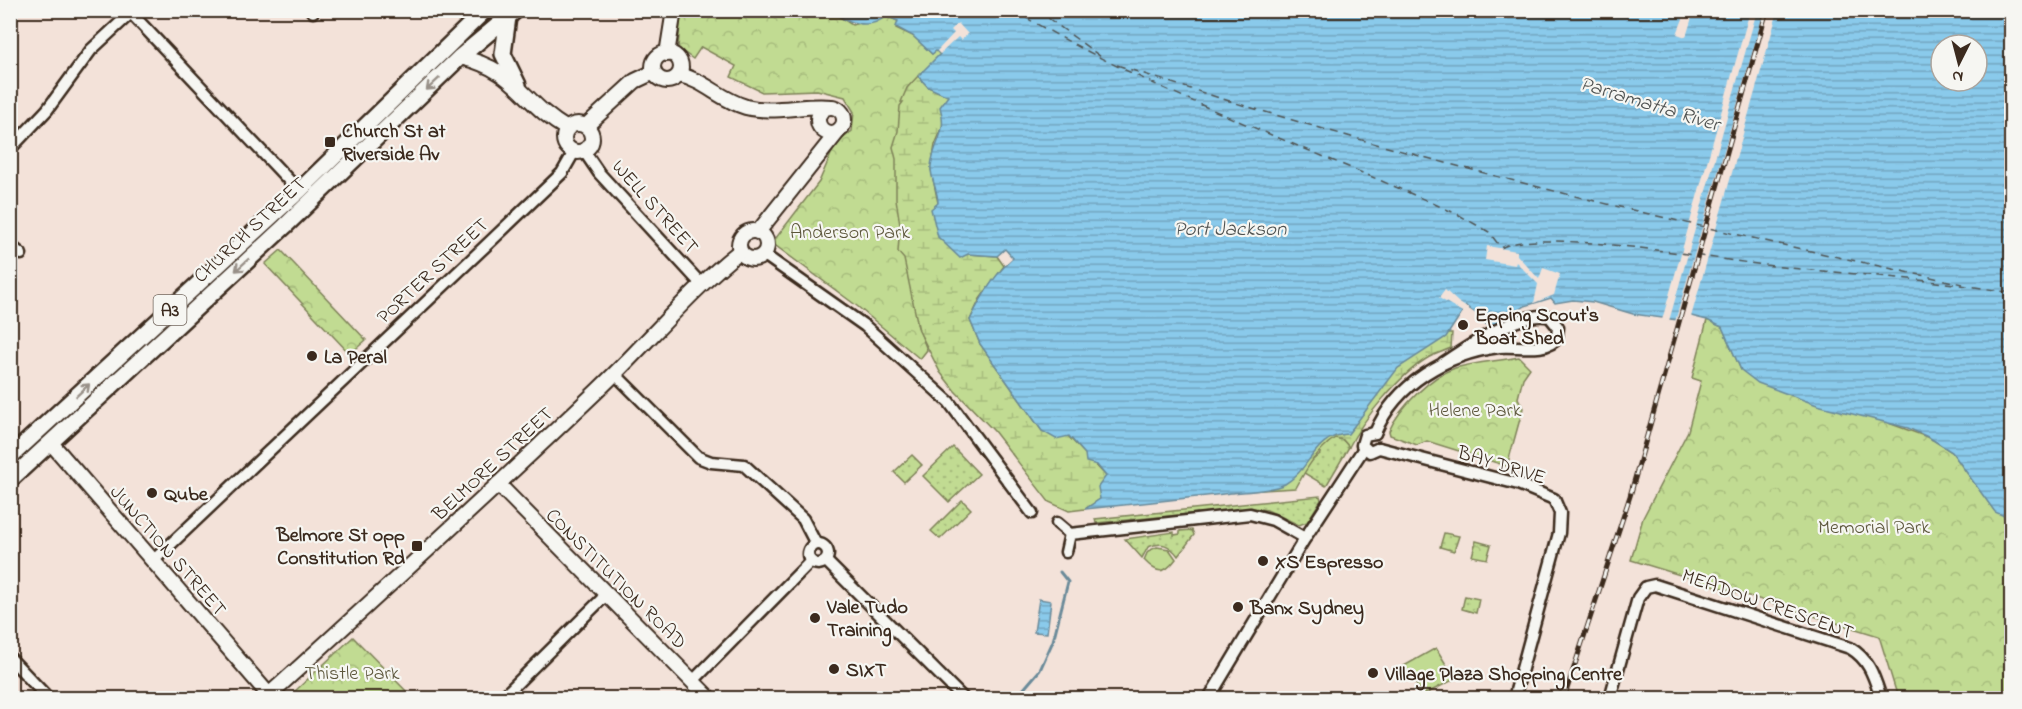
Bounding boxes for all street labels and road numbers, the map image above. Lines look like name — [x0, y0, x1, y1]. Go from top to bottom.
street label: WELL STREET — [604, 154, 705, 261]
street label: CHURCH STREET — [188, 171, 314, 291]
street label: PORTER STREET — [371, 212, 496, 332]
road number: A3 — [154, 295, 186, 325]
street label: BELMORE STREET — [426, 401, 561, 529]
street label: BAY DRIVE — [1453, 439, 1549, 494]
street label: JUNCTION STREET — [102, 480, 232, 624]
street label: CONSTITUTION ROAD — [538, 503, 692, 657]
street label: MEADOW CRESCENT — [1677, 562, 1857, 648]

